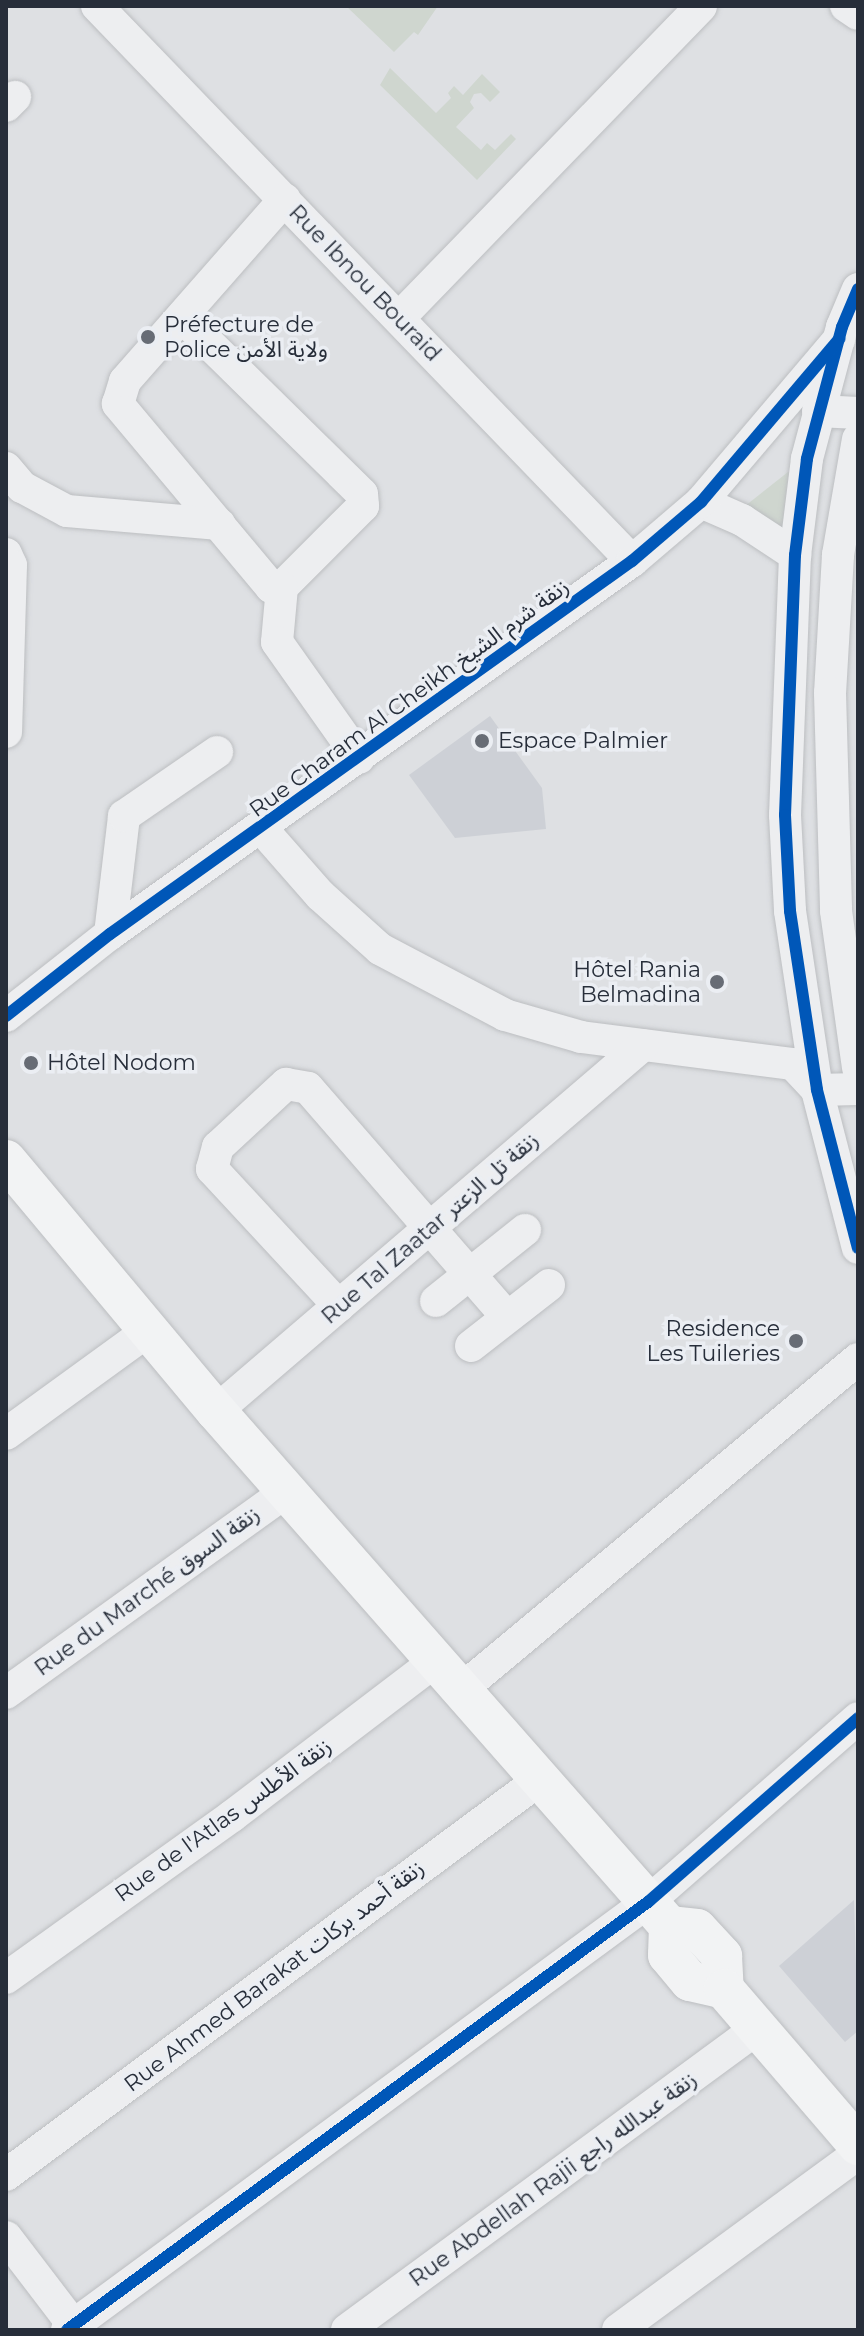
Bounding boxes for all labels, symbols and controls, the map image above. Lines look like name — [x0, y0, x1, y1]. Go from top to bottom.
street label: Rue Ibnou Bouraid — [283, 199, 447, 367]
place label: Préfecture de Police ولاية الأمن — [164, 311, 328, 362]
marker: Préfecture de Police ولاية الأمن — [139, 328, 157, 346]
street label: Rue Charam Al Cheikh زنقة شرم الشيخ — [244, 573, 574, 823]
place label: Espace Palmier — [498, 728, 668, 754]
marker: Espace Palmier — [473, 732, 491, 750]
place label: Hôtel Rania Belmadina — [573, 956, 701, 1008]
marker: Hôtel Rania Belmadina — [708, 973, 726, 991]
place label: Hôtel Nodom — [47, 1050, 196, 1076]
marker: Hôtel Nodom — [22, 1054, 40, 1072]
street label: Rue Tal Zaatar زنقة تل الزعتر — [316, 1127, 544, 1329]
place label: Residence Les Tuileries — [647, 1315, 780, 1366]
marker: Residence Les Tuileries — [787, 1332, 805, 1350]
street label: Rue du Marché زنقة السوق — [29, 1500, 265, 1682]
street label: Rue de l'Atlas زنقة الأطلس — [110, 1733, 336, 1907]
street label: Rue Ahmed Barakat زنقة أحمد بركات — [119, 1854, 429, 2098]
street label: Rue Abdellah Rajii زنقة عبدالله راجع — [404, 2066, 702, 2292]

